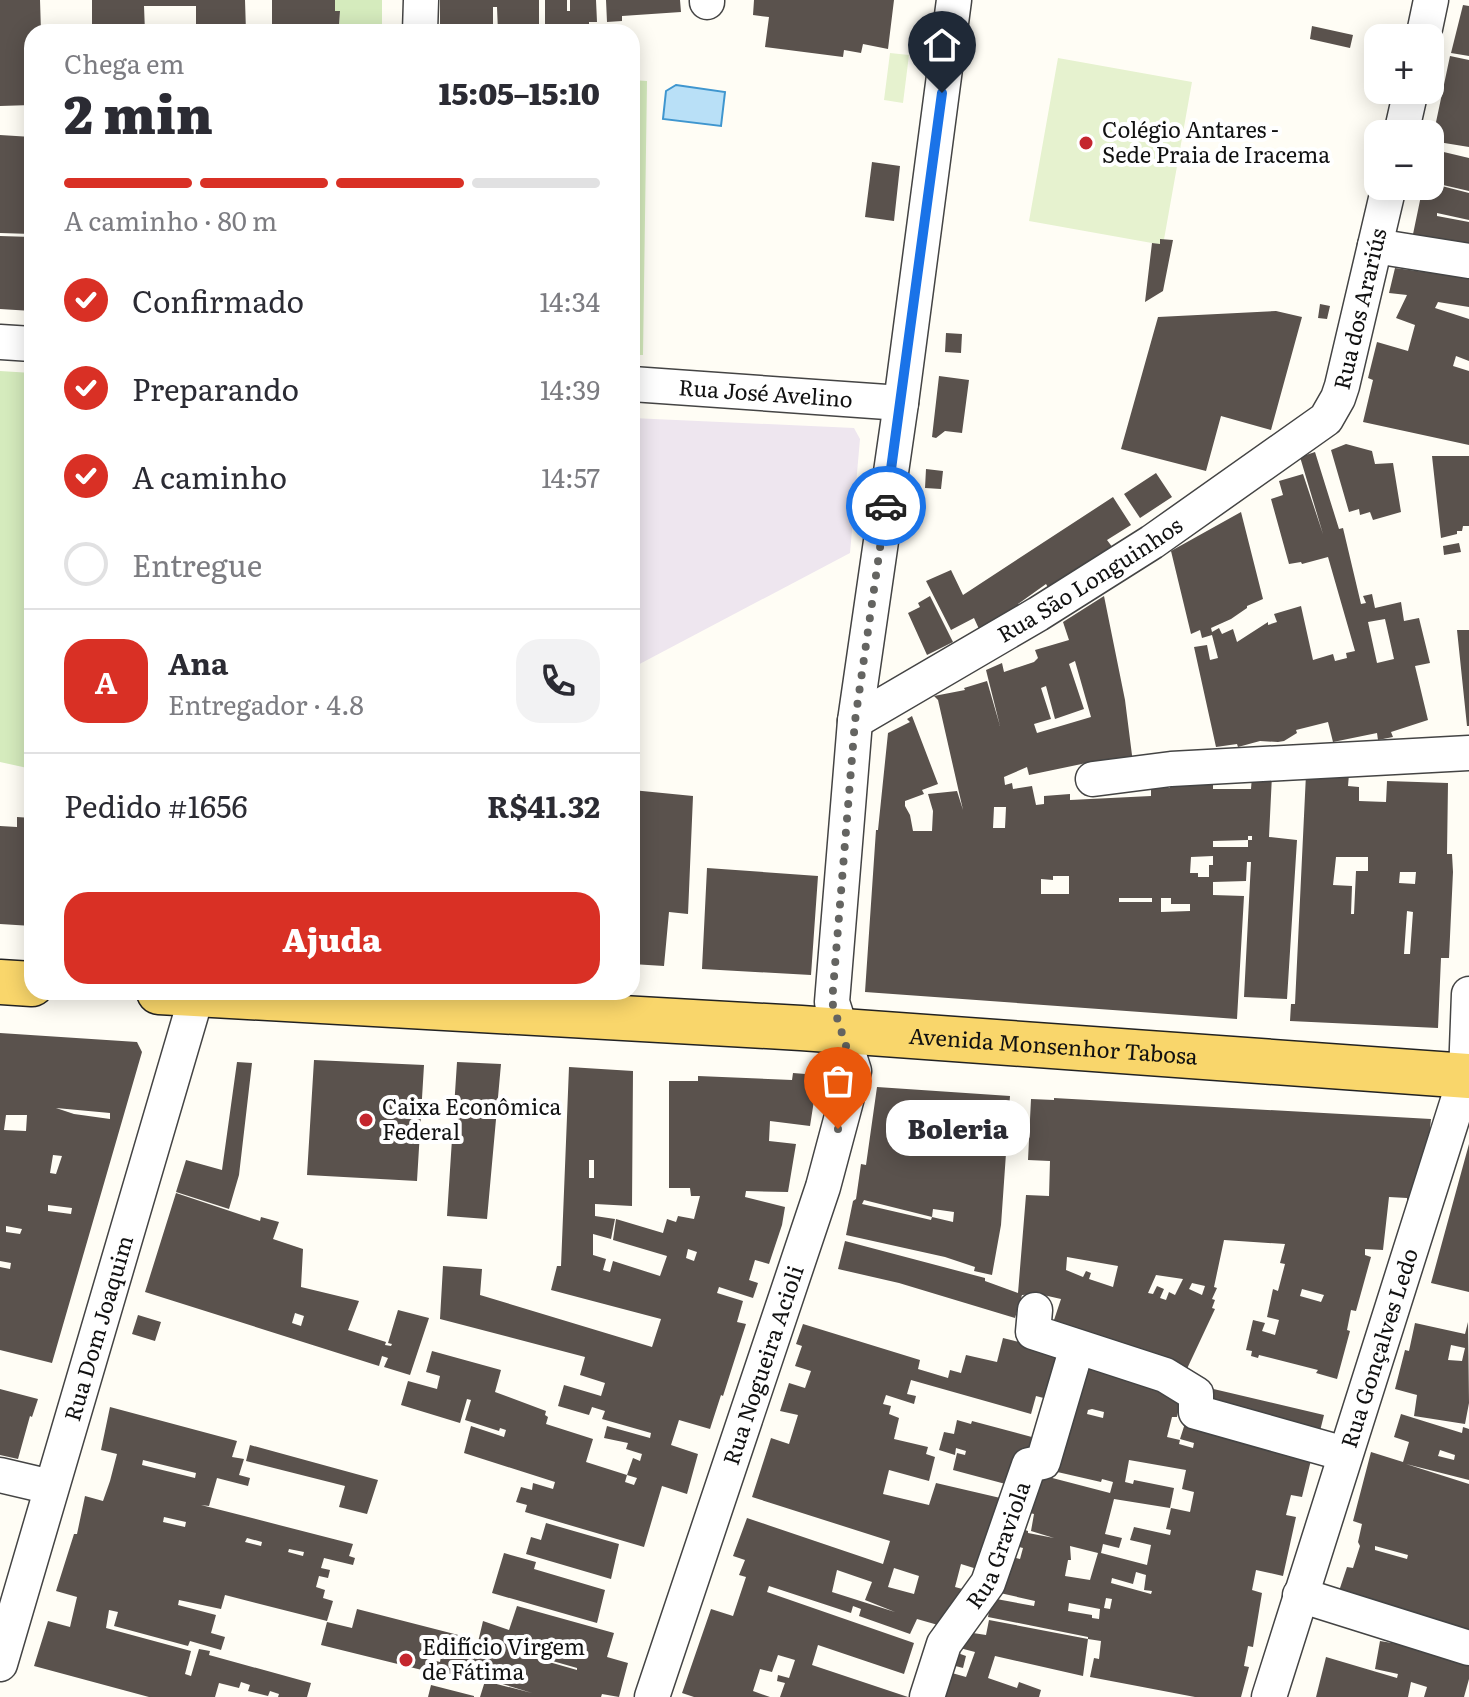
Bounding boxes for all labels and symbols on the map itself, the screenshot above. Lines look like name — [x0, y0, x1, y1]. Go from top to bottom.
pin — [908, 11, 976, 93]
place label: Colégio Antares - Sede Praia de Iracema — [1102, 112, 1330, 170]
marker: Colégio Antares - Sede Praia de Iracema — [1077, 134, 1095, 152]
street label: Rua dos Arariús — [1324, 224, 1394, 392]
street label: Rua José Avelino — [677, 369, 854, 415]
courier — [846, 466, 926, 546]
street label: Rua São Longuinhos — [990, 508, 1188, 650]
street label: Avenida Monsenhor Tabosa — [908, 1018, 1199, 1071]
pin — [804, 1047, 872, 1129]
place label: Caixa Econômica Federal — [382, 1089, 561, 1147]
callout: Boleria — [886, 1101, 1030, 1157]
marker: Caixa Econômica Federal — [357, 1111, 375, 1129]
street label: Rua Dom Joaquim — [54, 1231, 140, 1425]
street label: Rua Gonçalves Ledo — [1331, 1244, 1425, 1452]
street label: Rua Nogueira Acioli — [713, 1261, 811, 1469]
street label: Rua Graviola — [957, 1476, 1037, 1615]
place label: Edifício Virgem de Fátima — [422, 1629, 585, 1687]
marker: Edifício Virgem de Fátima — [397, 1651, 415, 1669]

